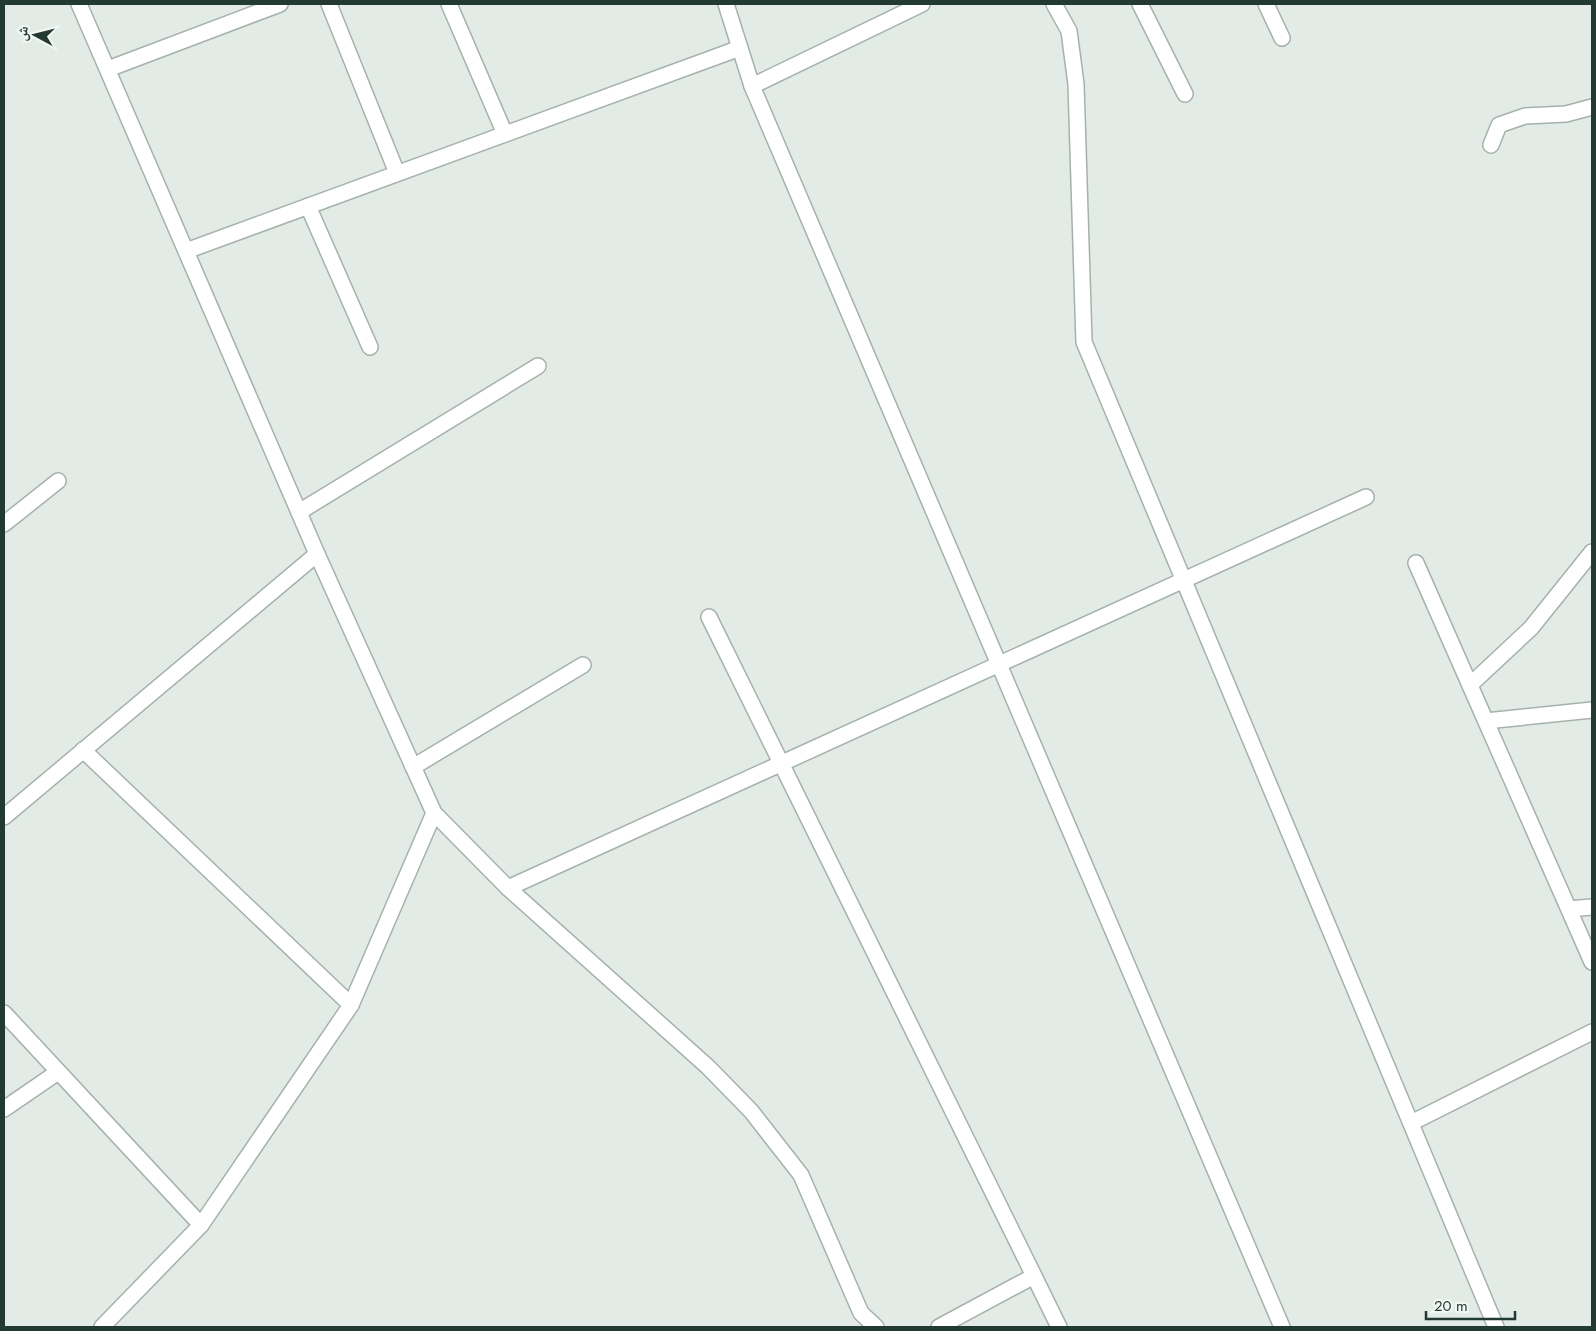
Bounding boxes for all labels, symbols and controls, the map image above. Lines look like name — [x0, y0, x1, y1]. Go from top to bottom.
north arrow — [10, 10, 60, 60]
text: ش — [11, 25, 33, 42]
scale bar — [1426, 1288, 1515, 1320]
text: 20 m — [1434, 1295, 1468, 1317]

